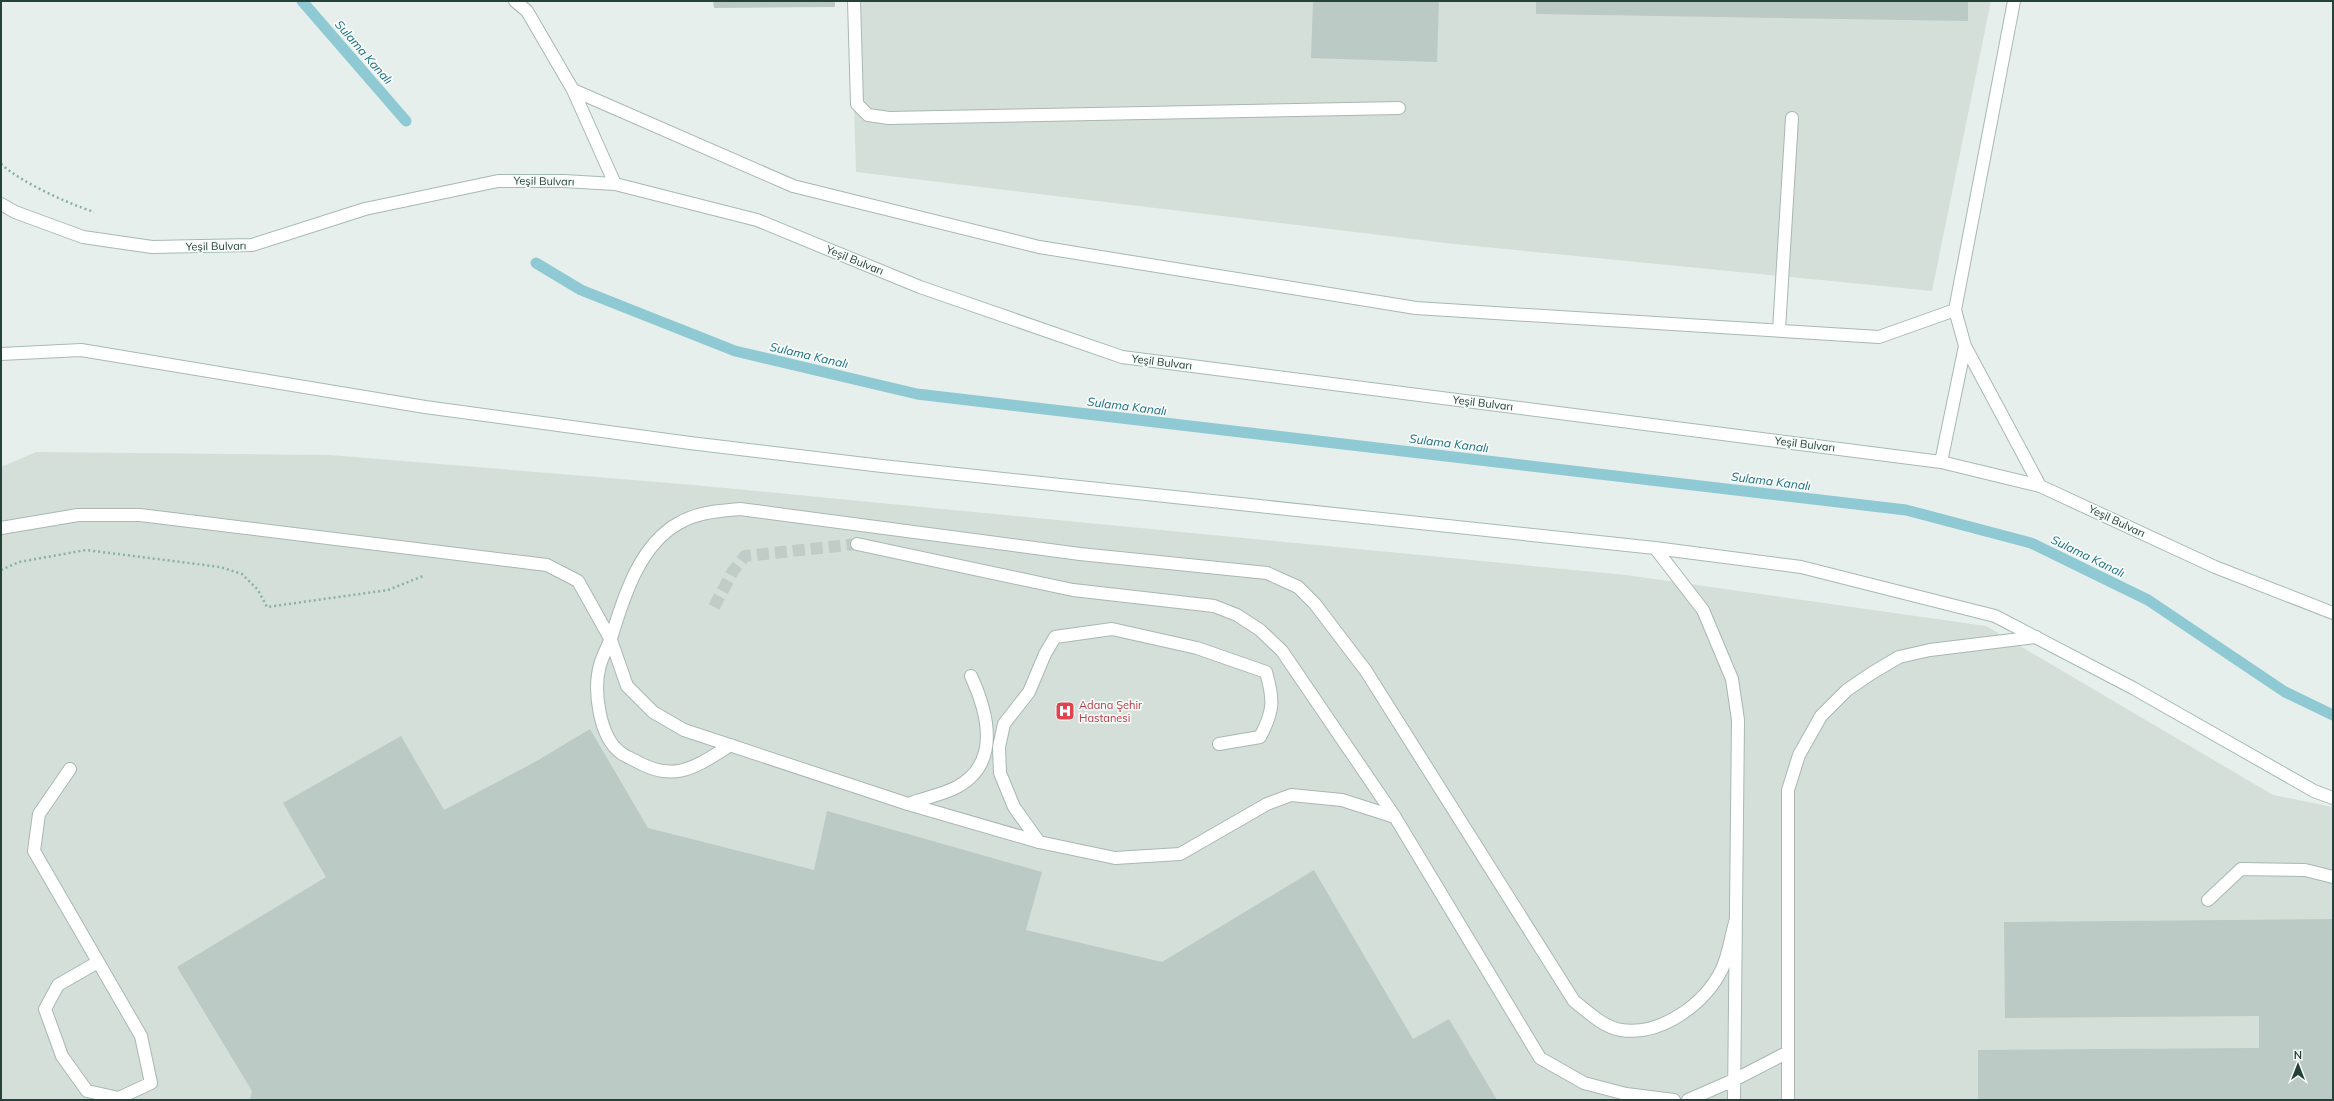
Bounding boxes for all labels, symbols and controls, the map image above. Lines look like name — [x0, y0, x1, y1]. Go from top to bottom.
water label: Sulama Kanalı — [332, 17, 396, 87]
street label: Yeşil Bulvarı — [513, 173, 574, 189]
street label: Yeşil Bulvarı — [185, 238, 246, 254]
street label: Yeşil Bulvarı — [823, 242, 886, 278]
water label: Sulama Kanalı — [768, 339, 850, 371]
street label: Yeşil Bulvarı — [1130, 351, 1193, 373]
street label: Yeşil Bulvarı — [1451, 392, 1514, 414]
water label: Sulama Kanalı — [1086, 394, 1168, 418]
water label: Sulama Kanalı — [1408, 431, 1490, 455]
street label: Yeşil Bulvarı — [1773, 433, 1836, 455]
water label: Sulama Kanalı — [1730, 469, 1812, 493]
street label: Yeşil Bulvarı — [2086, 501, 2147, 540]
water label: Sulama Kanalı — [2049, 532, 2127, 580]
place label: Adana Şehir Hastanesi — [1079, 698, 1142, 725]
hospital icon: Adana Şehir Hastanesi — [1054, 700, 1076, 722]
north arrow — [2278, 1045, 2318, 1085]
text: N — [2294, 1048, 2302, 1062]

